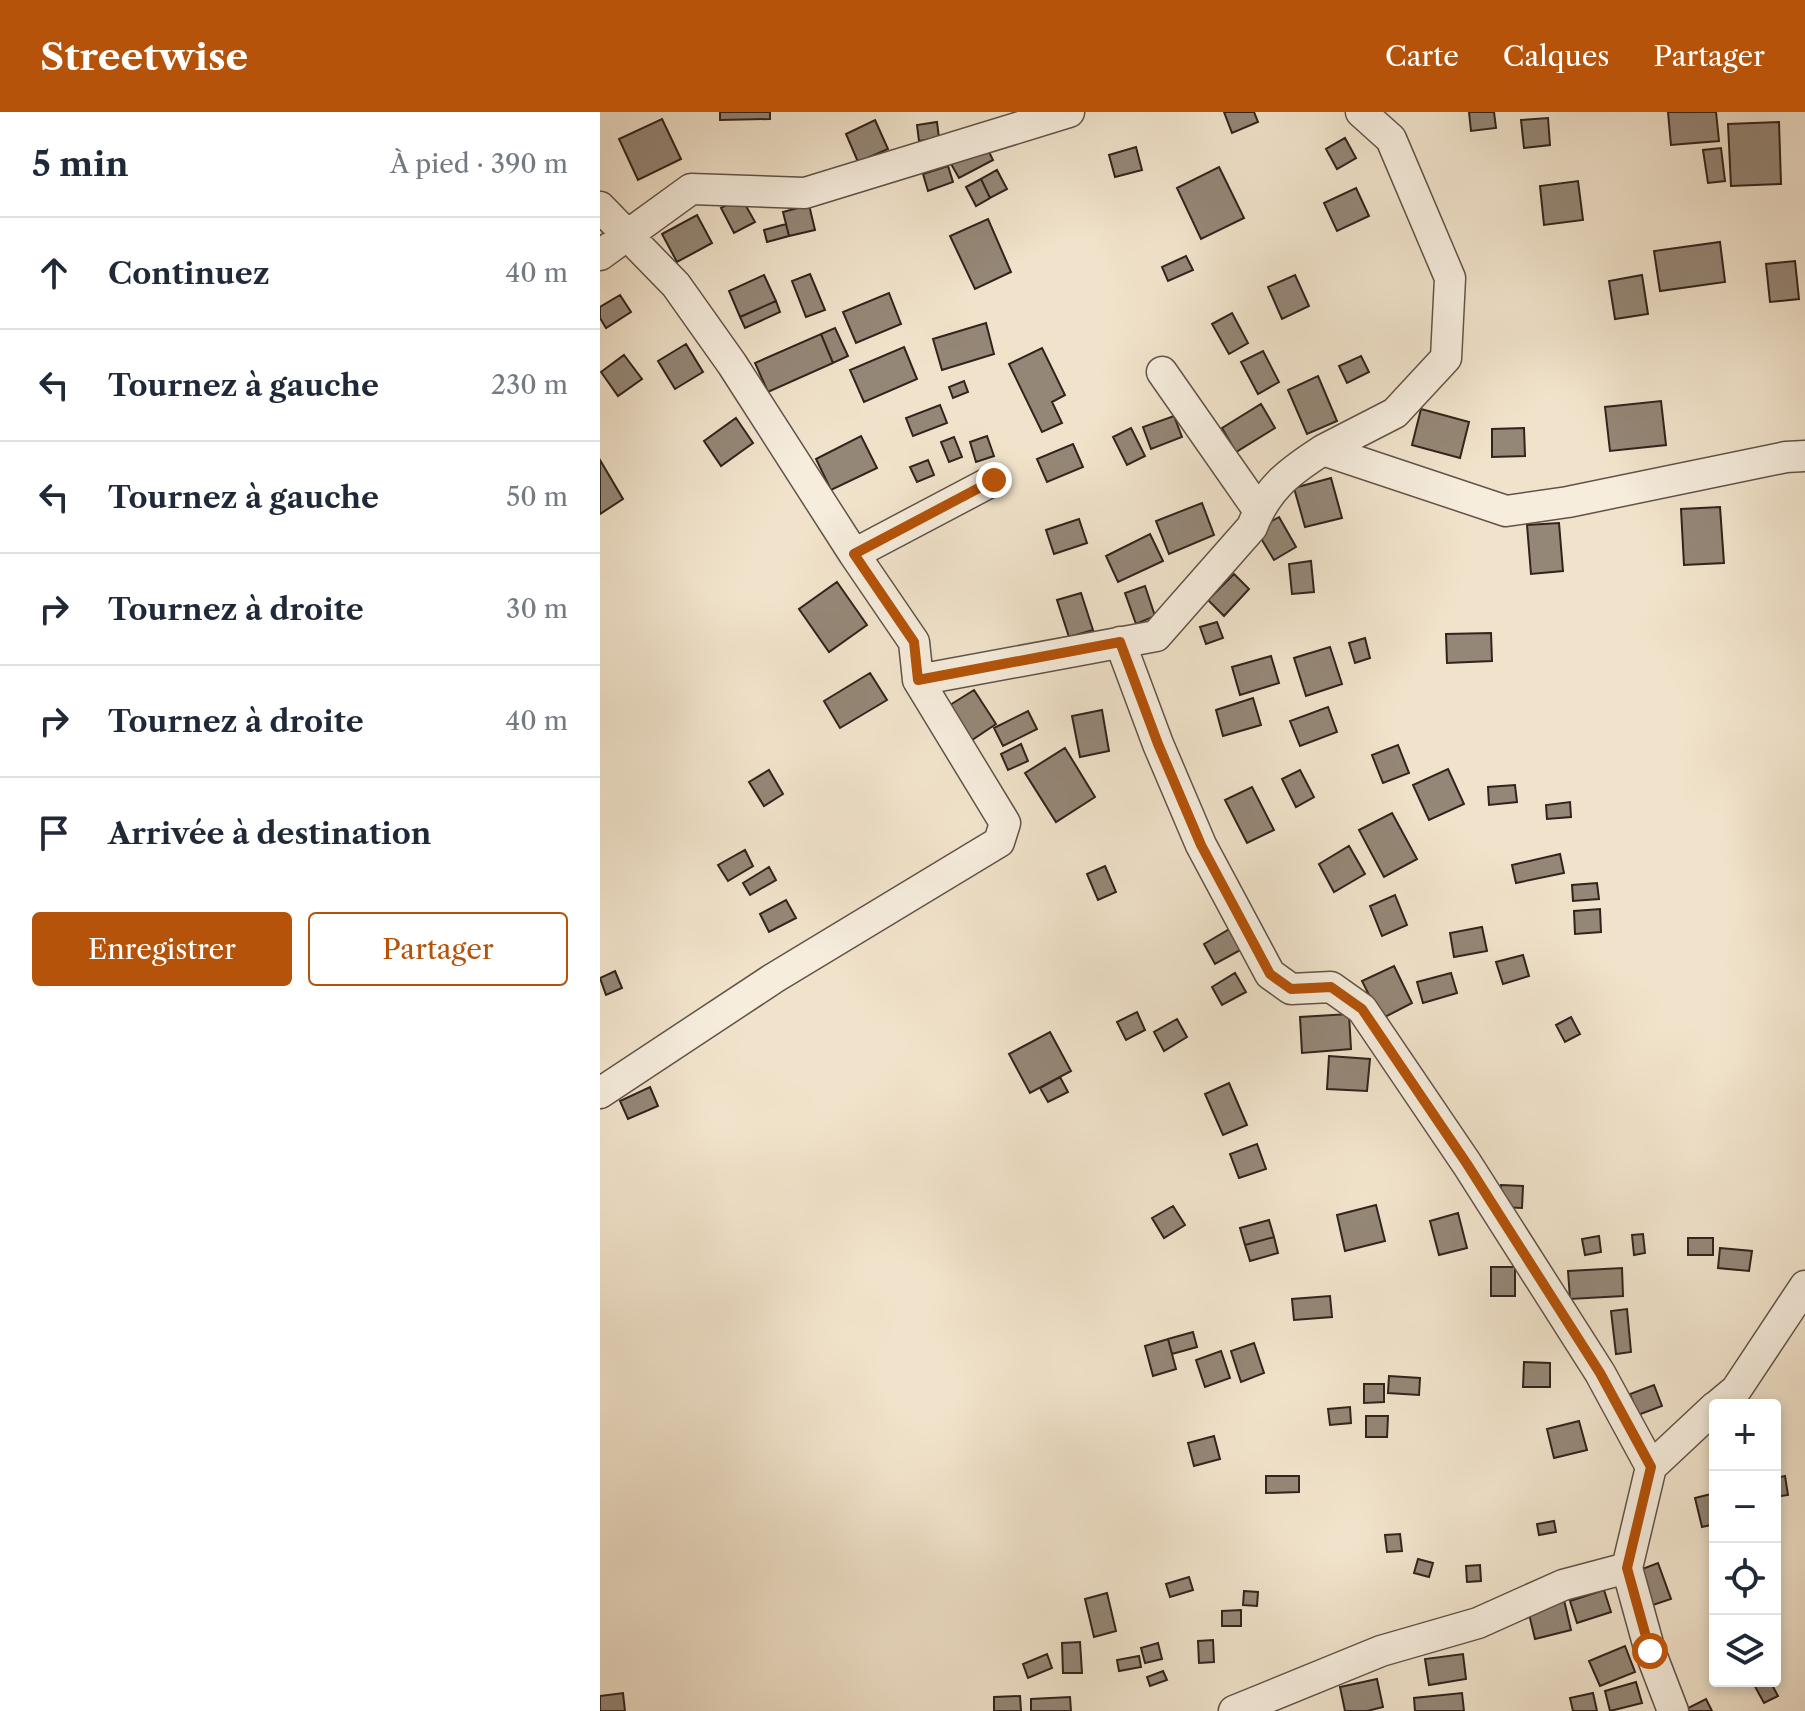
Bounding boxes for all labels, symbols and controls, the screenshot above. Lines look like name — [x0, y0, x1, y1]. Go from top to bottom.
text: Streetwise — [40, 33, 248, 80]
text: Carte — [1385, 39, 1459, 73]
text: Calques — [1503, 39, 1610, 73]
text: Partager — [1654, 39, 1765, 73]
text: 5 min — [32, 143, 129, 185]
text: À pied · 390 m — [390, 148, 568, 180]
icon: ahead — [32, 251, 76, 295]
text: Continuez — [108, 255, 270, 292]
text: 40 m — [505, 257, 568, 289]
icon: left — [32, 363, 76, 407]
text: Tournez à gauche — [108, 367, 379, 404]
text: 230 m — [491, 369, 568, 401]
route end — [976, 462, 1012, 498]
icon: left — [32, 475, 76, 519]
text: Tournez à gauche — [108, 479, 379, 516]
text: 50 m — [506, 481, 568, 513]
icon: right — [32, 587, 76, 631]
text: Tournez à droite — [108, 591, 364, 628]
text: 30 m — [506, 593, 568, 625]
icon: right — [32, 699, 76, 743]
text: Tournez à droite — [108, 703, 364, 740]
text: 40 m — [505, 705, 568, 737]
icon: arrive — [32, 811, 76, 855]
text: Arrivée à destination — [108, 815, 431, 852]
button: Enregistrer — [32, 912, 292, 986]
button: Partager — [308, 912, 568, 986]
map controls — [1709, 1399, 1781, 1687]
button: + — [1709, 1399, 1781, 1471]
button: − — [1709, 1471, 1781, 1543]
button: locate — [1709, 1543, 1781, 1615]
button: layers — [1709, 1615, 1781, 1687]
route start — [1632, 1633, 1668, 1669]

